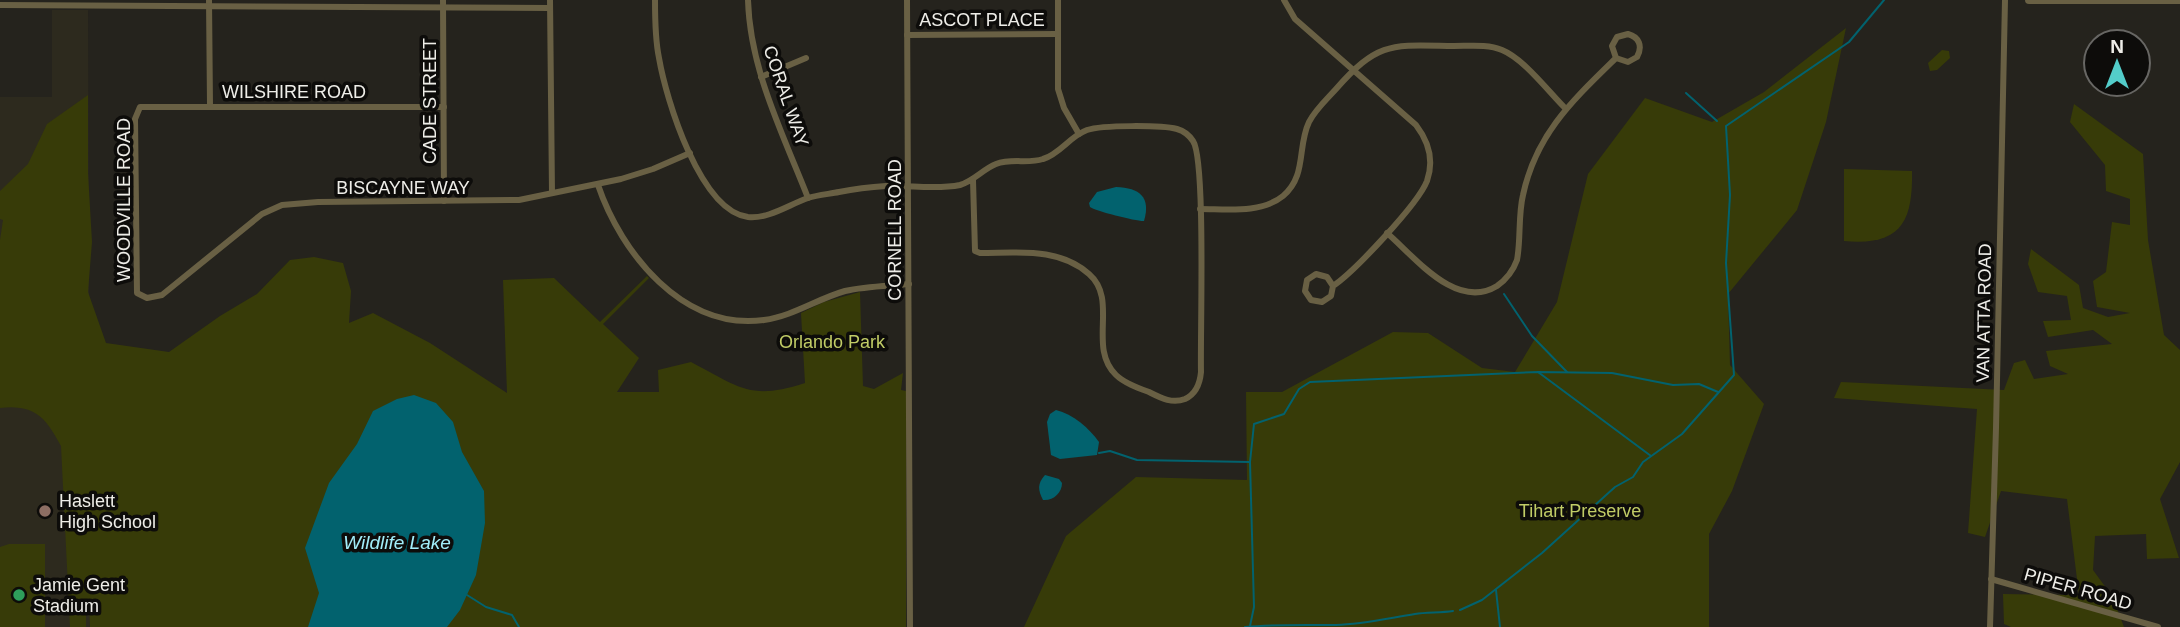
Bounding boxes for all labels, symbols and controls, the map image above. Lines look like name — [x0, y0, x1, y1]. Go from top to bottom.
street label: ASCOT PLACE — [919, 10, 1045, 30]
north arrow — [2082, 28, 2152, 98]
text: N — [2110, 36, 2124, 57]
street label: CADE STREET — [420, 38, 440, 164]
street label: CORAL WAY — [759, 43, 813, 149]
street label: WILSHIRE ROAD — [222, 82, 366, 102]
street label: WOODVILLE ROAD — [114, 118, 134, 282]
street label: CORNELL ROAD — [885, 159, 905, 301]
street label: BISCAYNE WAY — [336, 178, 470, 198]
street label: VAN ATTA ROAD — [1973, 243, 1995, 383]
park label: Orlando Park — [779, 332, 886, 352]
place label: Haslett High School — [59, 491, 156, 532]
park label: Tihart Preserve — [1519, 501, 1641, 521]
marker: Haslett High School — [37, 503, 53, 519]
water label: Wildlife Lake — [343, 532, 451, 553]
street label: PIPER ROAD — [2022, 564, 2134, 614]
place label: Jamie Gent Stadium — [33, 575, 125, 616]
marker: Jamie Gent Stadium — [11, 587, 27, 603]

